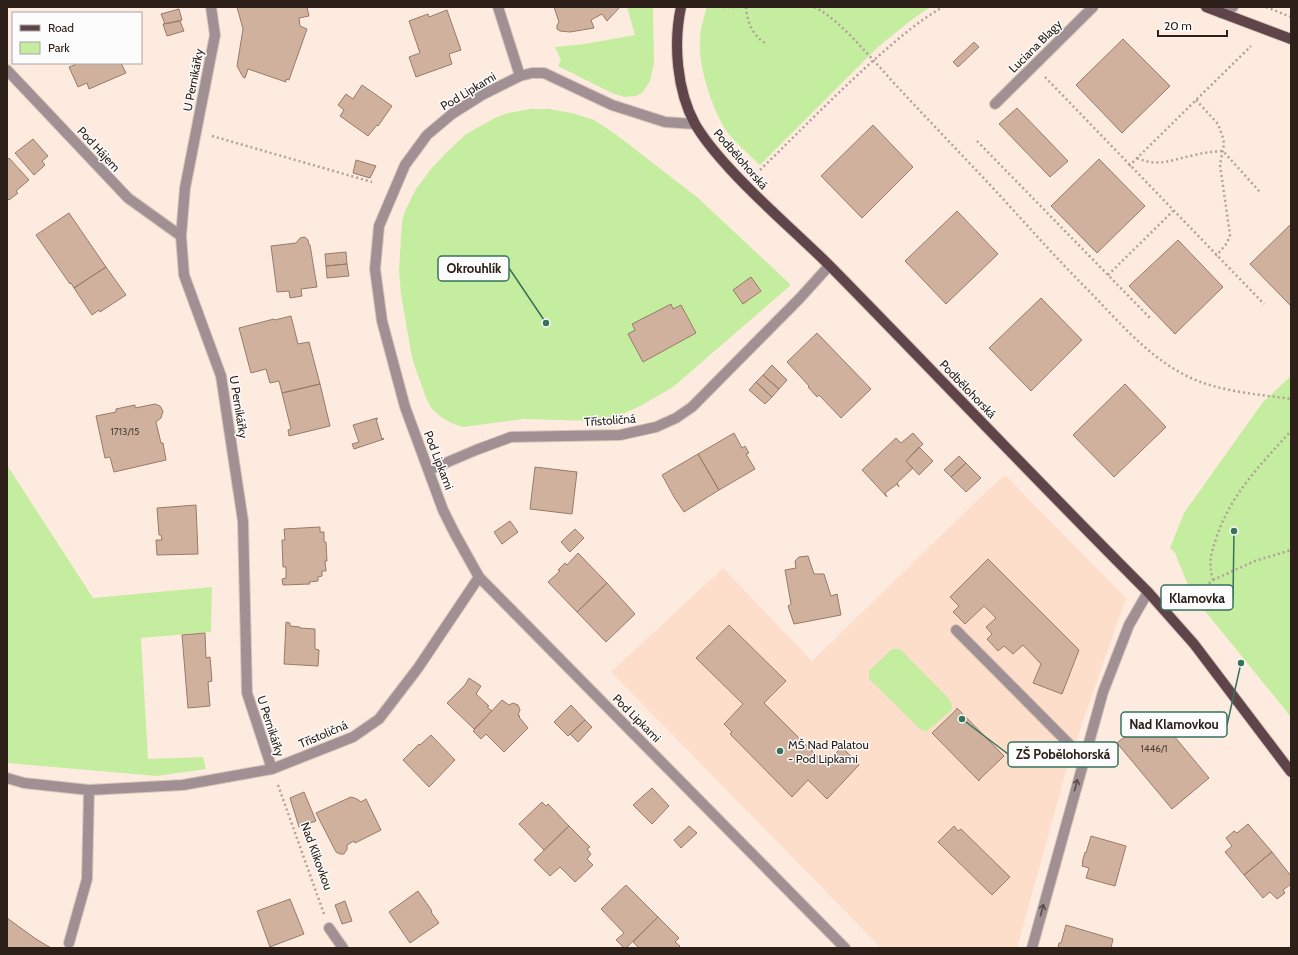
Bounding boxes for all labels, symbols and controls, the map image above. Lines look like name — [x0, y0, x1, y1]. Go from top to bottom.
legend — [12, 12, 142, 64]
scale bar — [1158, 12, 1227, 38]
street label: Luciana Blagy — [1005, 16, 1065, 76]
text: 20 m — [1164, 18, 1192, 33]
text: Road — [48, 20, 74, 35]
text: Park — [48, 40, 70, 55]
street label: U Pernikářky — [180, 47, 206, 113]
street label: Pod Lipkami — [438, 69, 498, 113]
street label: Pod Hájem — [74, 123, 124, 175]
street label: Podbělohorská — [711, 126, 771, 192]
callout: Okrouhlík — [438, 256, 509, 281]
text: Okrouhlík — [447, 260, 502, 276]
street label: Podbělohorská — [937, 357, 1000, 421]
street label: U Pernikářky — [227, 374, 251, 440]
street label: Třístoličná — [584, 411, 636, 429]
house number: 1713/15 — [111, 425, 139, 438]
street label: Pod Lipkami — [421, 428, 457, 492]
callout: Klamovka — [1161, 585, 1233, 610]
text: Klamovka — [1169, 590, 1225, 606]
street label: Pod Lipkami — [610, 691, 664, 745]
street label: U Pernikářky — [254, 693, 288, 759]
callout: Nad Klamovkou — [1121, 712, 1227, 737]
text: Nad Klamovkou — [1129, 716, 1219, 732]
street label: Třístoličná — [296, 717, 350, 751]
place label: MŠ Nad Palatou - Pod Lipkami — [788, 737, 869, 766]
callout: ZŠ Pobělohorská — [1008, 742, 1118, 767]
house number: 1446/1 — [1141, 742, 1168, 755]
text: ZŠ Pobělohorská — [1016, 745, 1111, 762]
marker: MŠ Nad Palatou - Pod Lipkami — [775, 746, 785, 756]
one-way arrow — [1073, 779, 1081, 792]
street label: Nad Klikovkou — [298, 820, 336, 892]
one-way arrow — [1039, 904, 1046, 917]

